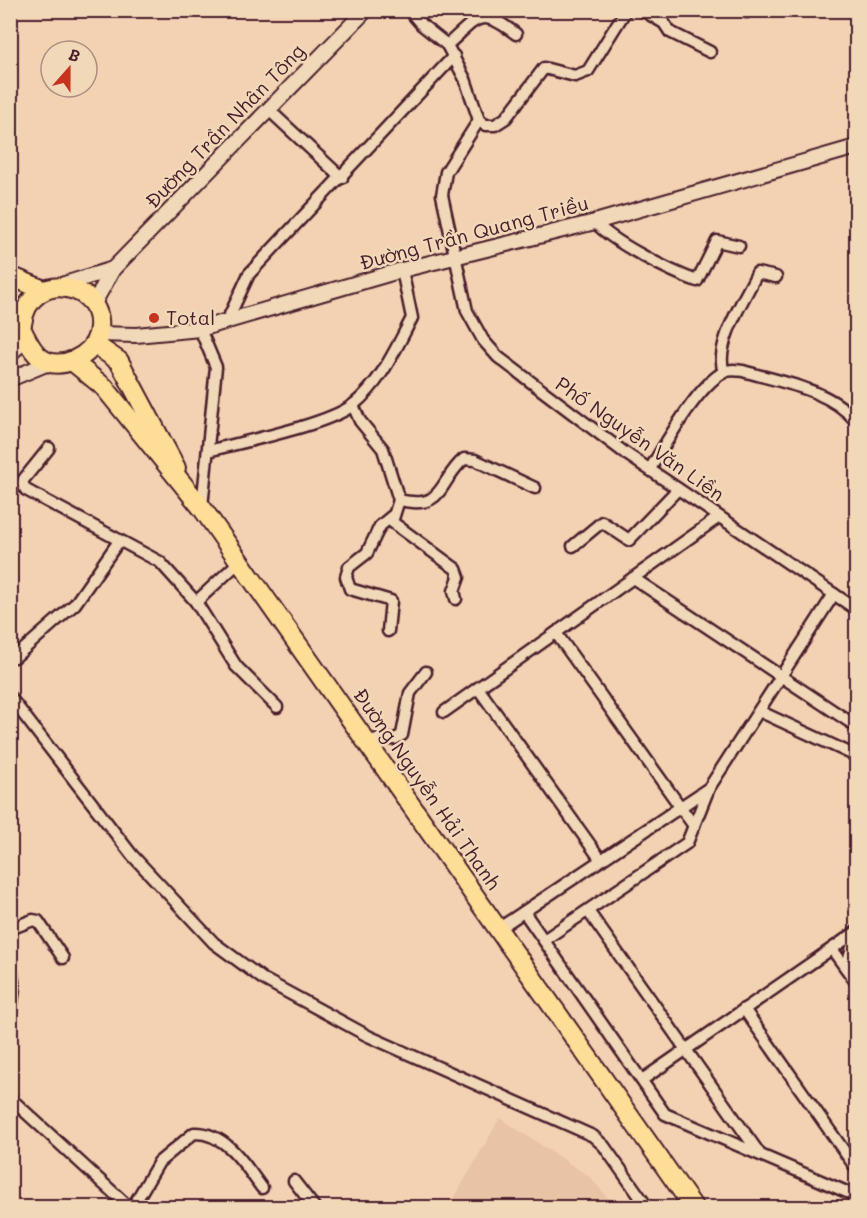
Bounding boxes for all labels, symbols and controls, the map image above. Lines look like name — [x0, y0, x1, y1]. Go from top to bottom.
street label: Đường Trần Nhân Tông — [139, 37, 310, 213]
north arrow — [39, 39, 99, 99]
text: B — [66, 43, 83, 66]
street label: Đường Trần Quang Triều — [356, 189, 591, 275]
place label: Total — [166, 304, 215, 330]
marker: Total — [147, 311, 161, 325]
street label: Phố Nguyễn Văn Liền — [551, 370, 730, 506]
street label: Đường Nguyễn Hải Thanh — [348, 683, 507, 894]

